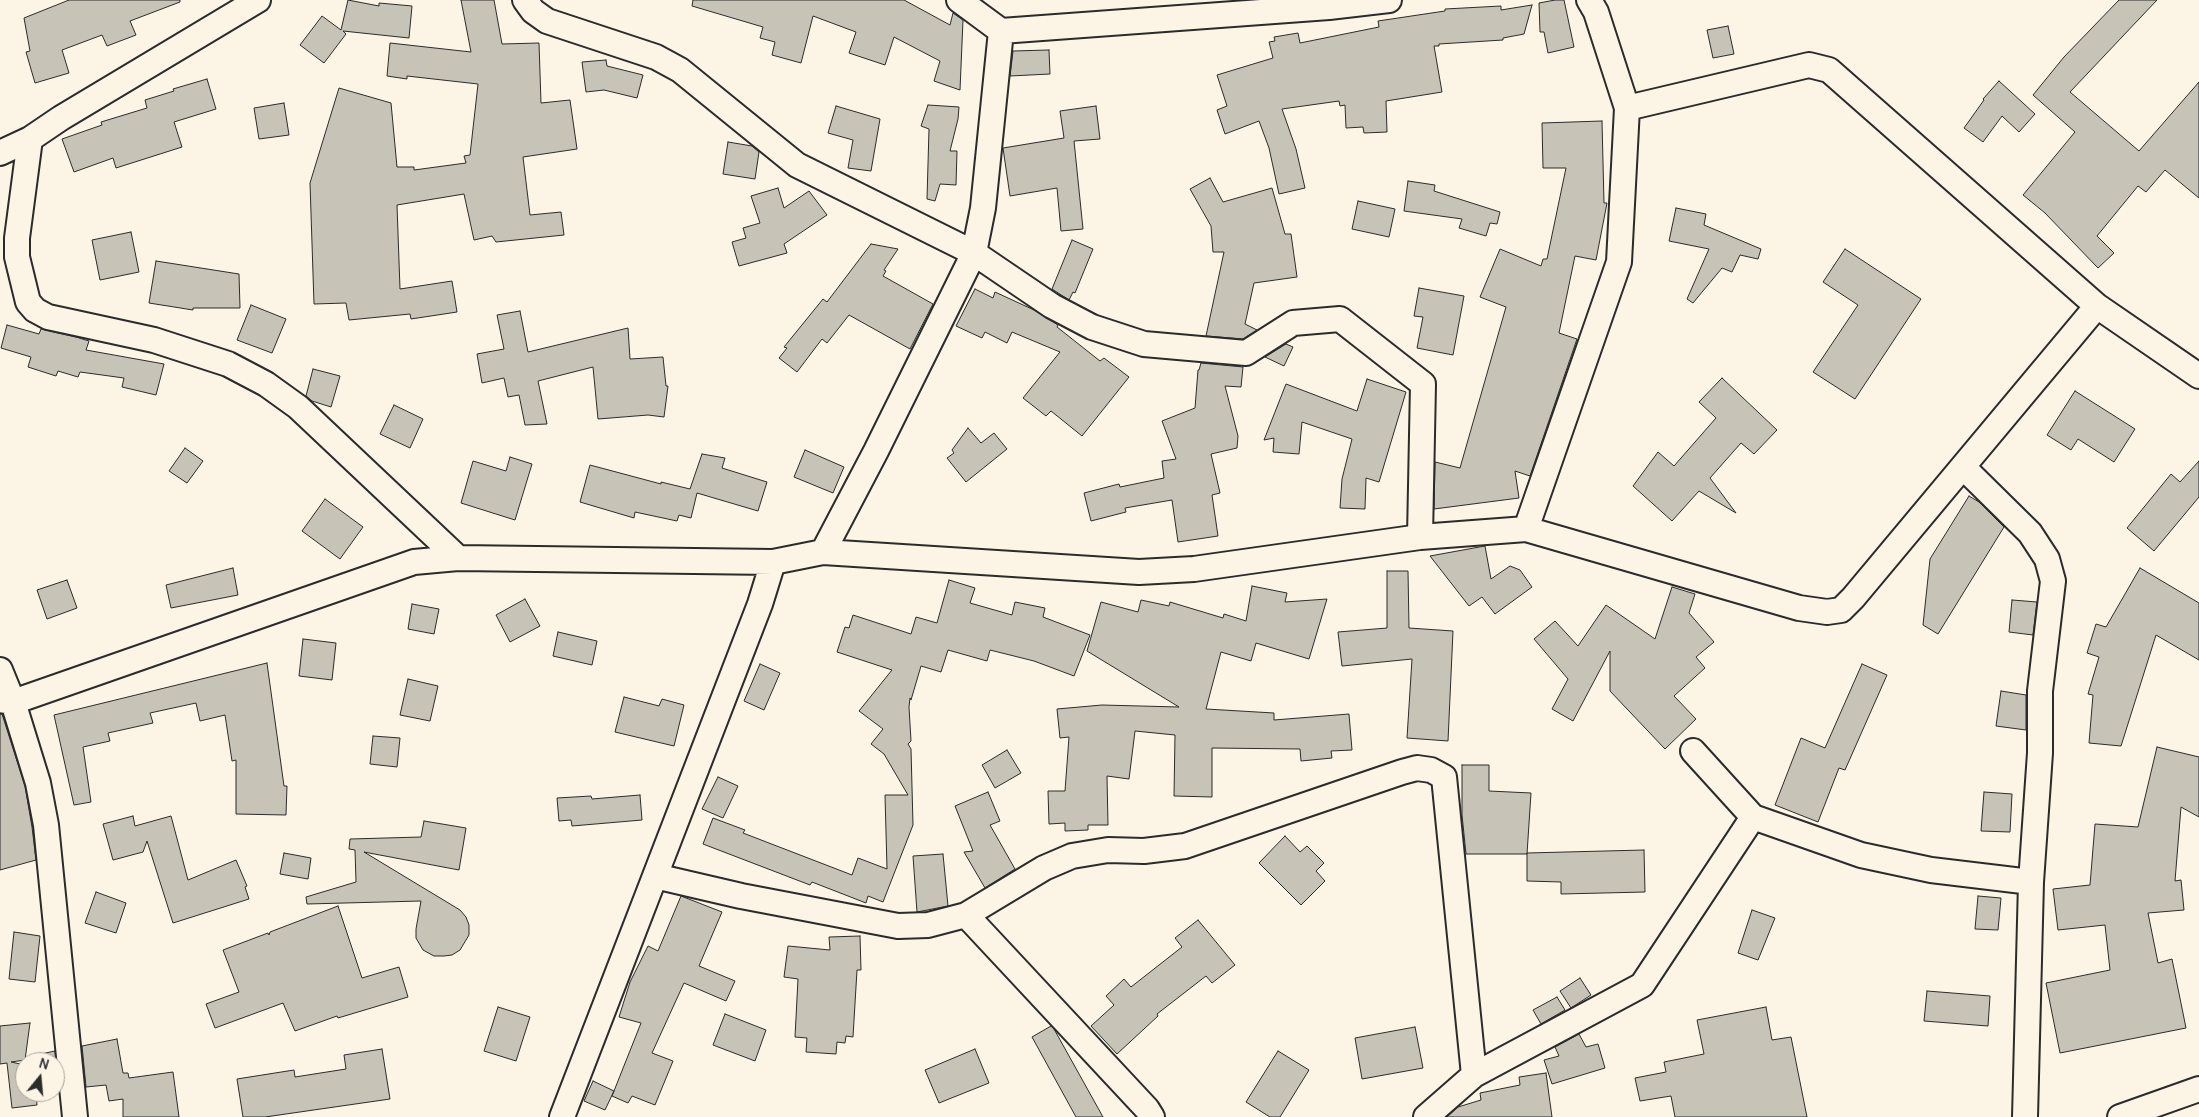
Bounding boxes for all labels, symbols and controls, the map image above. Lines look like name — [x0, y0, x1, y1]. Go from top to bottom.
north arrow — [15, 1052, 65, 1102]
text: N — [37, 1054, 51, 1074]

